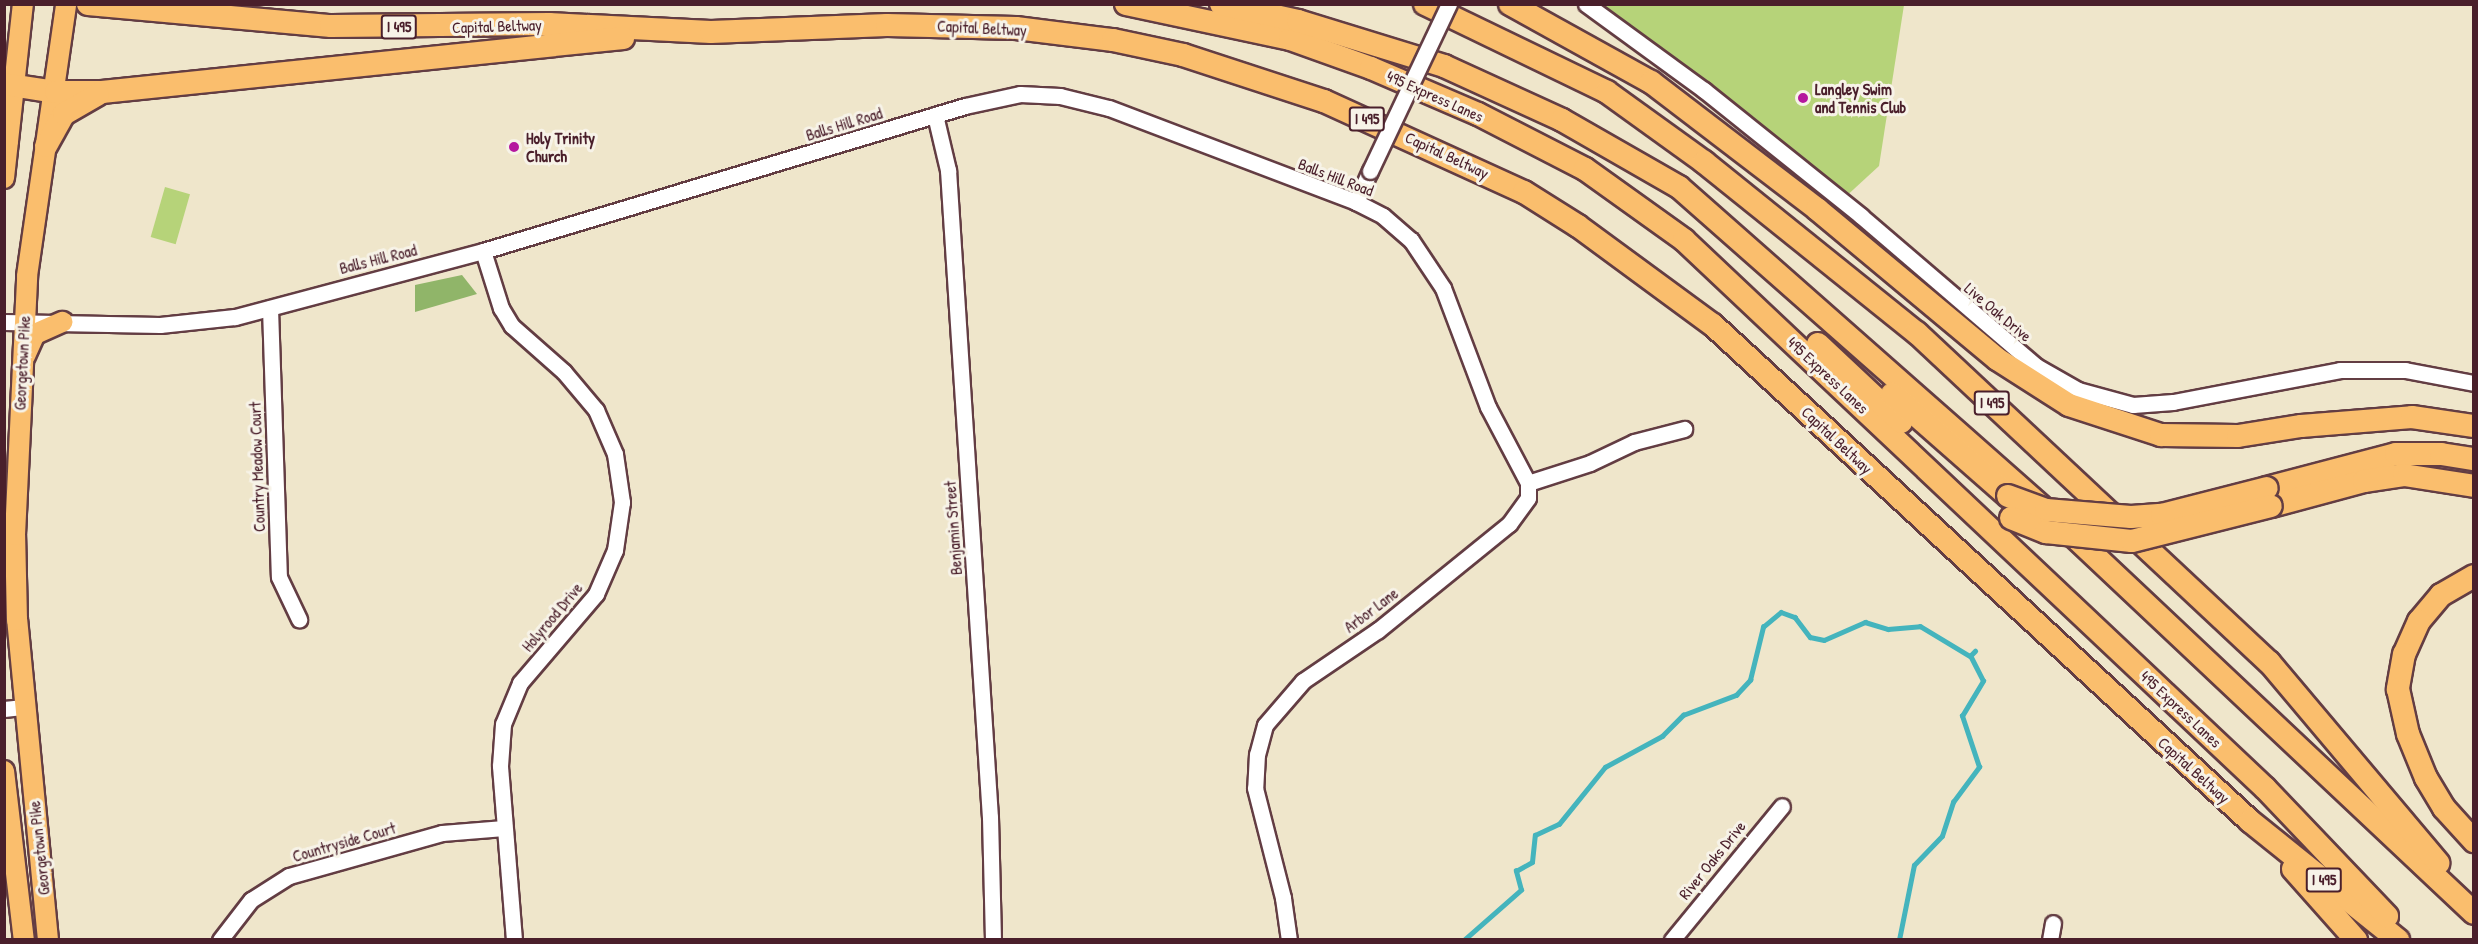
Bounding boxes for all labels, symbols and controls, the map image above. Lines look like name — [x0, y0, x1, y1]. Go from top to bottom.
road number: I 495 — [380, 15, 418, 39]
street label: Capital Beltway — [452, 15, 542, 37]
street label: Capital Beltway — [937, 16, 1027, 40]
street label: 495 Express Lanes — [1384, 66, 1486, 126]
place label: Langley Swim and Tennis Club — [1815, 79, 1906, 117]
marker: Langley Swim and Tennis Club — [1796, 91, 1810, 105]
street label: Balls Hill Road — [803, 103, 885, 145]
road number: I 495 — [1348, 107, 1386, 131]
street label: Capital Beltway — [1402, 127, 1492, 183]
place label: Holy Trinity Church — [526, 128, 595, 166]
marker: Holy Trinity Church — [507, 140, 521, 154]
street label: Balls Hill Road — [1296, 154, 1376, 200]
street label: Balls Hill Road — [337, 240, 419, 278]
street label: Live Oak Drive — [1961, 278, 2035, 346]
street label: Georgetown Pike — [10, 315, 34, 411]
street label: 495 Express Lanes — [1783, 333, 1873, 417]
road number: I 495 — [1972, 391, 2012, 415]
street label: Country Meadow Court — [245, 402, 269, 532]
street label: Capital Beltway — [1798, 402, 1876, 478]
street label: Benjamin Street — [940, 480, 966, 576]
street label: Holyrood Drive — [518, 579, 586, 655]
street label: Arbor Lane — [1340, 583, 1402, 637]
street label: 495 Express Lanes — [2136, 667, 2226, 751]
street label: Capital Beltway — [2154, 733, 2234, 807]
street label: Georgetown Pike — [25, 800, 53, 896]
street label: River Oaks Drive — [1675, 817, 1749, 903]
street label: Countryside Court — [290, 818, 398, 866]
road number: I 495 — [2304, 868, 2344, 892]

